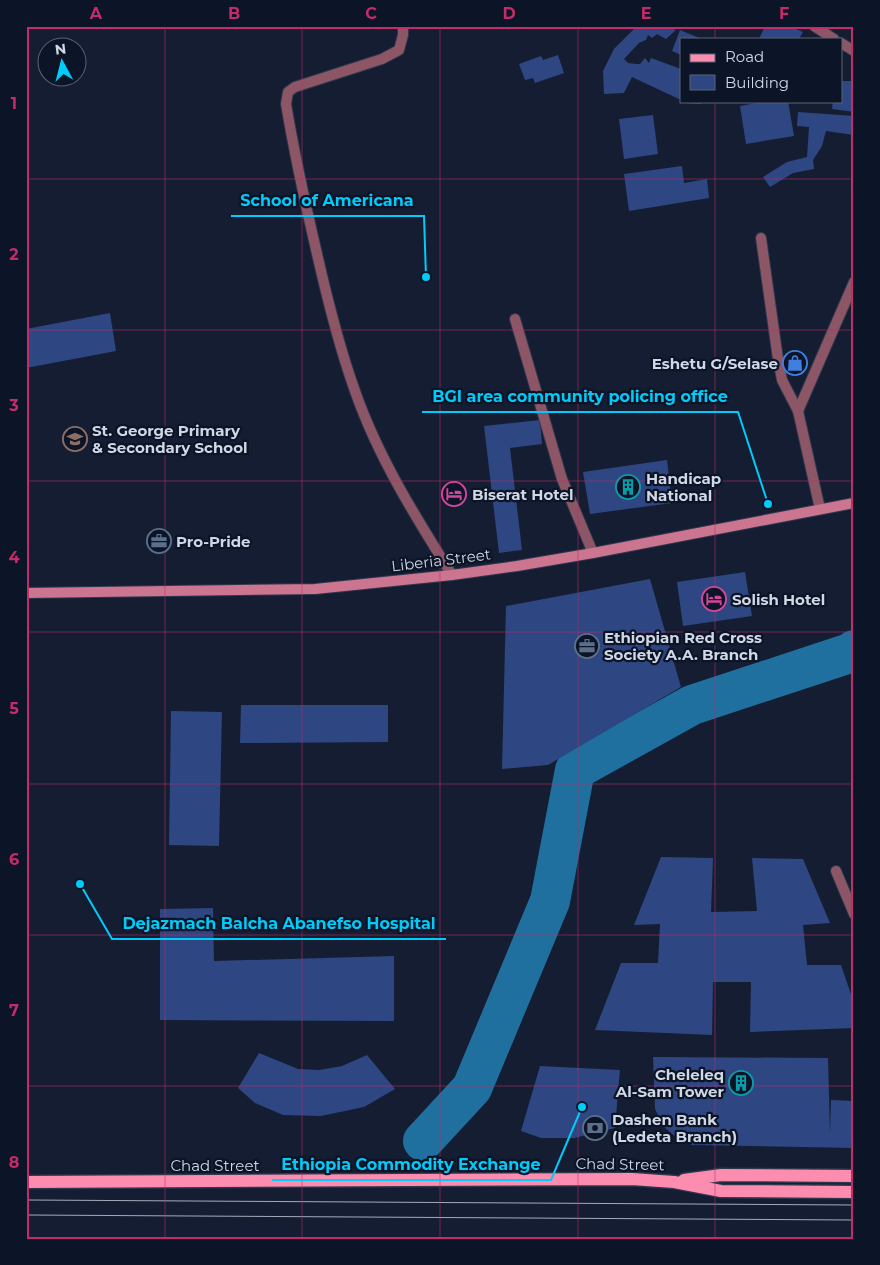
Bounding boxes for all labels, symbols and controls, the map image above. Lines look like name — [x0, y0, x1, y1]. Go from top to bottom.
text: A — [89, 4, 103, 23]
text: B — [228, 4, 240, 23]
text: C — [365, 4, 377, 23]
text: D — [502, 4, 516, 23]
text: E — [641, 4, 651, 23]
text: F — [779, 4, 789, 23]
north arrow — [38, 38, 88, 88]
legend — [680, 38, 842, 102]
text: N — [54, 39, 67, 59]
text: Road — [725, 47, 764, 66]
text: Building — [725, 73, 789, 92]
text: 1 — [11, 94, 17, 113]
callout: School of Americana — [231, 185, 424, 216]
text: School of Americana — [240, 191, 414, 210]
text: 2 — [9, 245, 19, 264]
shop icon: Eshetu G/Selase — [782, 350, 808, 376]
place label: Eshetu G/Selase — [652, 354, 778, 373]
callout: BGI area community policing office — [422, 381, 738, 412]
text: BGI area community policing office — [432, 387, 728, 406]
text: 3 — [8, 396, 19, 415]
place label: St. George Primary & Secondary School — [92, 421, 248, 457]
school or university icon: St. George Primary & Secondary School — [62, 426, 88, 452]
place label: Handicap National — [646, 469, 721, 505]
building icon: Handicap National — [615, 474, 641, 500]
hotel icon: Biserat Hotel — [441, 481, 467, 507]
place label: Biserat Hotel — [472, 485, 574, 504]
office icon: Pro-Pride — [146, 528, 172, 554]
place label: Pro-Pride — [176, 532, 251, 551]
street label: Liberia Street — [390, 544, 492, 576]
text: 4 — [8, 548, 20, 567]
hotel icon: Solish Hotel — [701, 586, 727, 612]
place label: Solish Hotel — [732, 590, 825, 609]
place label: Ethiopian Red Cross Society A.A. Branch — [604, 628, 762, 664]
office icon: Ethiopian Red Cross Society A.A. Branch — [574, 633, 600, 659]
text: 5 — [9, 699, 19, 718]
text: 6 — [9, 850, 19, 869]
callout: Dejazmach Balcha Abanefso Hospital — [112, 908, 446, 939]
text: Dejazmach Balcha Abanefso Hospital — [122, 914, 436, 933]
text: 7 — [9, 1001, 19, 1020]
place label: Cheleleq Al-Sam Tower — [615, 1065, 725, 1101]
building icon: Cheleleq Al-Sam Tower — [728, 1070, 754, 1096]
place label: Dashen Bank (Ledeta Branch) — [612, 1110, 737, 1146]
bank icon: Dashen Bank (Ledeta Branch) — [582, 1115, 608, 1141]
callout: Ethiopia Commodity Exchange — [272, 1149, 551, 1180]
text: 8 — [9, 1153, 19, 1172]
street label: Chad Street — [575, 1154, 665, 1174]
text: Ethiopia Commodity Exchange — [281, 1155, 541, 1174]
street label: Chad Street — [170, 1156, 260, 1175]

